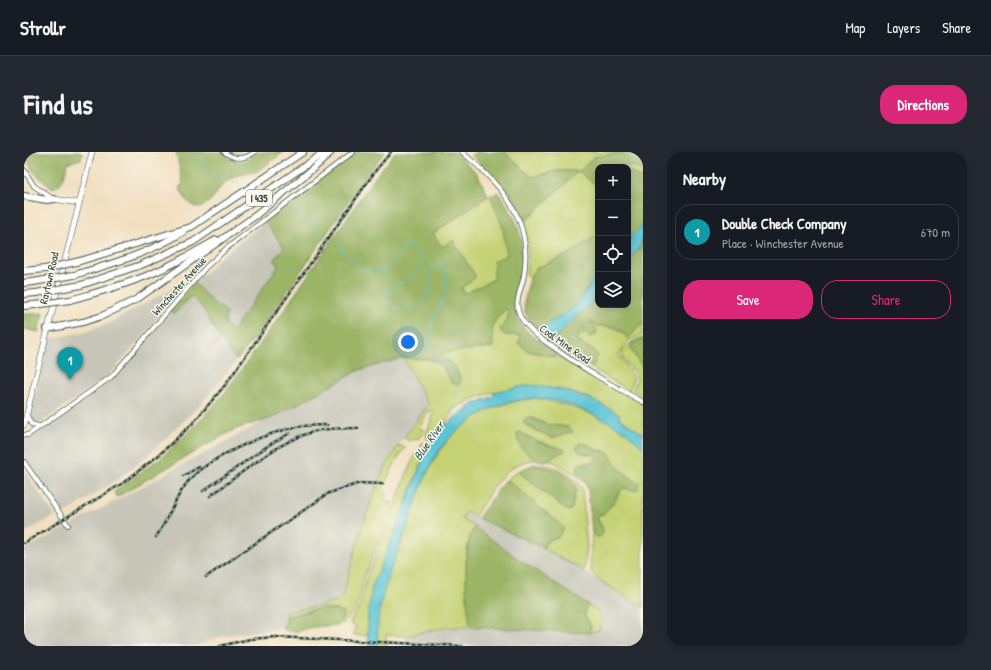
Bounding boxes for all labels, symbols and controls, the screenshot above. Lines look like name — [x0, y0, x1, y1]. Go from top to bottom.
text: Strollr — [20, 15, 66, 41]
text: Map — [845, 18, 865, 37]
text: Layers — [887, 18, 920, 37]
text: Share — [942, 18, 971, 37]
text: Find us — [24, 85, 93, 123]
button: Directions — [880, 85, 967, 124]
map controls — [595, 164, 631, 308]
button: + — [595, 164, 631, 200]
text: Nearby — [683, 167, 726, 190]
road number: I 435 — [246, 190, 272, 206]
button: − — [595, 200, 631, 236]
text: Double Check Company — [722, 213, 847, 234]
text: 1 — [695, 223, 699, 241]
text: 670 m — [921, 223, 950, 241]
text: Place · Winchester Avenue — [722, 234, 844, 252]
button: locate — [595, 236, 631, 272]
street label: Raytown Road — [36, 250, 62, 305]
street label: Winchester Avenue — [149, 253, 210, 318]
button: layers — [595, 272, 631, 308]
button: Save — [683, 280, 813, 319]
button: Share — [821, 280, 951, 319]
street label: Coal Mine Road — [537, 321, 594, 367]
your location — [398, 332, 418, 352]
pin: 1 — [57, 347, 83, 380]
water label: Blue River — [409, 417, 449, 464]

